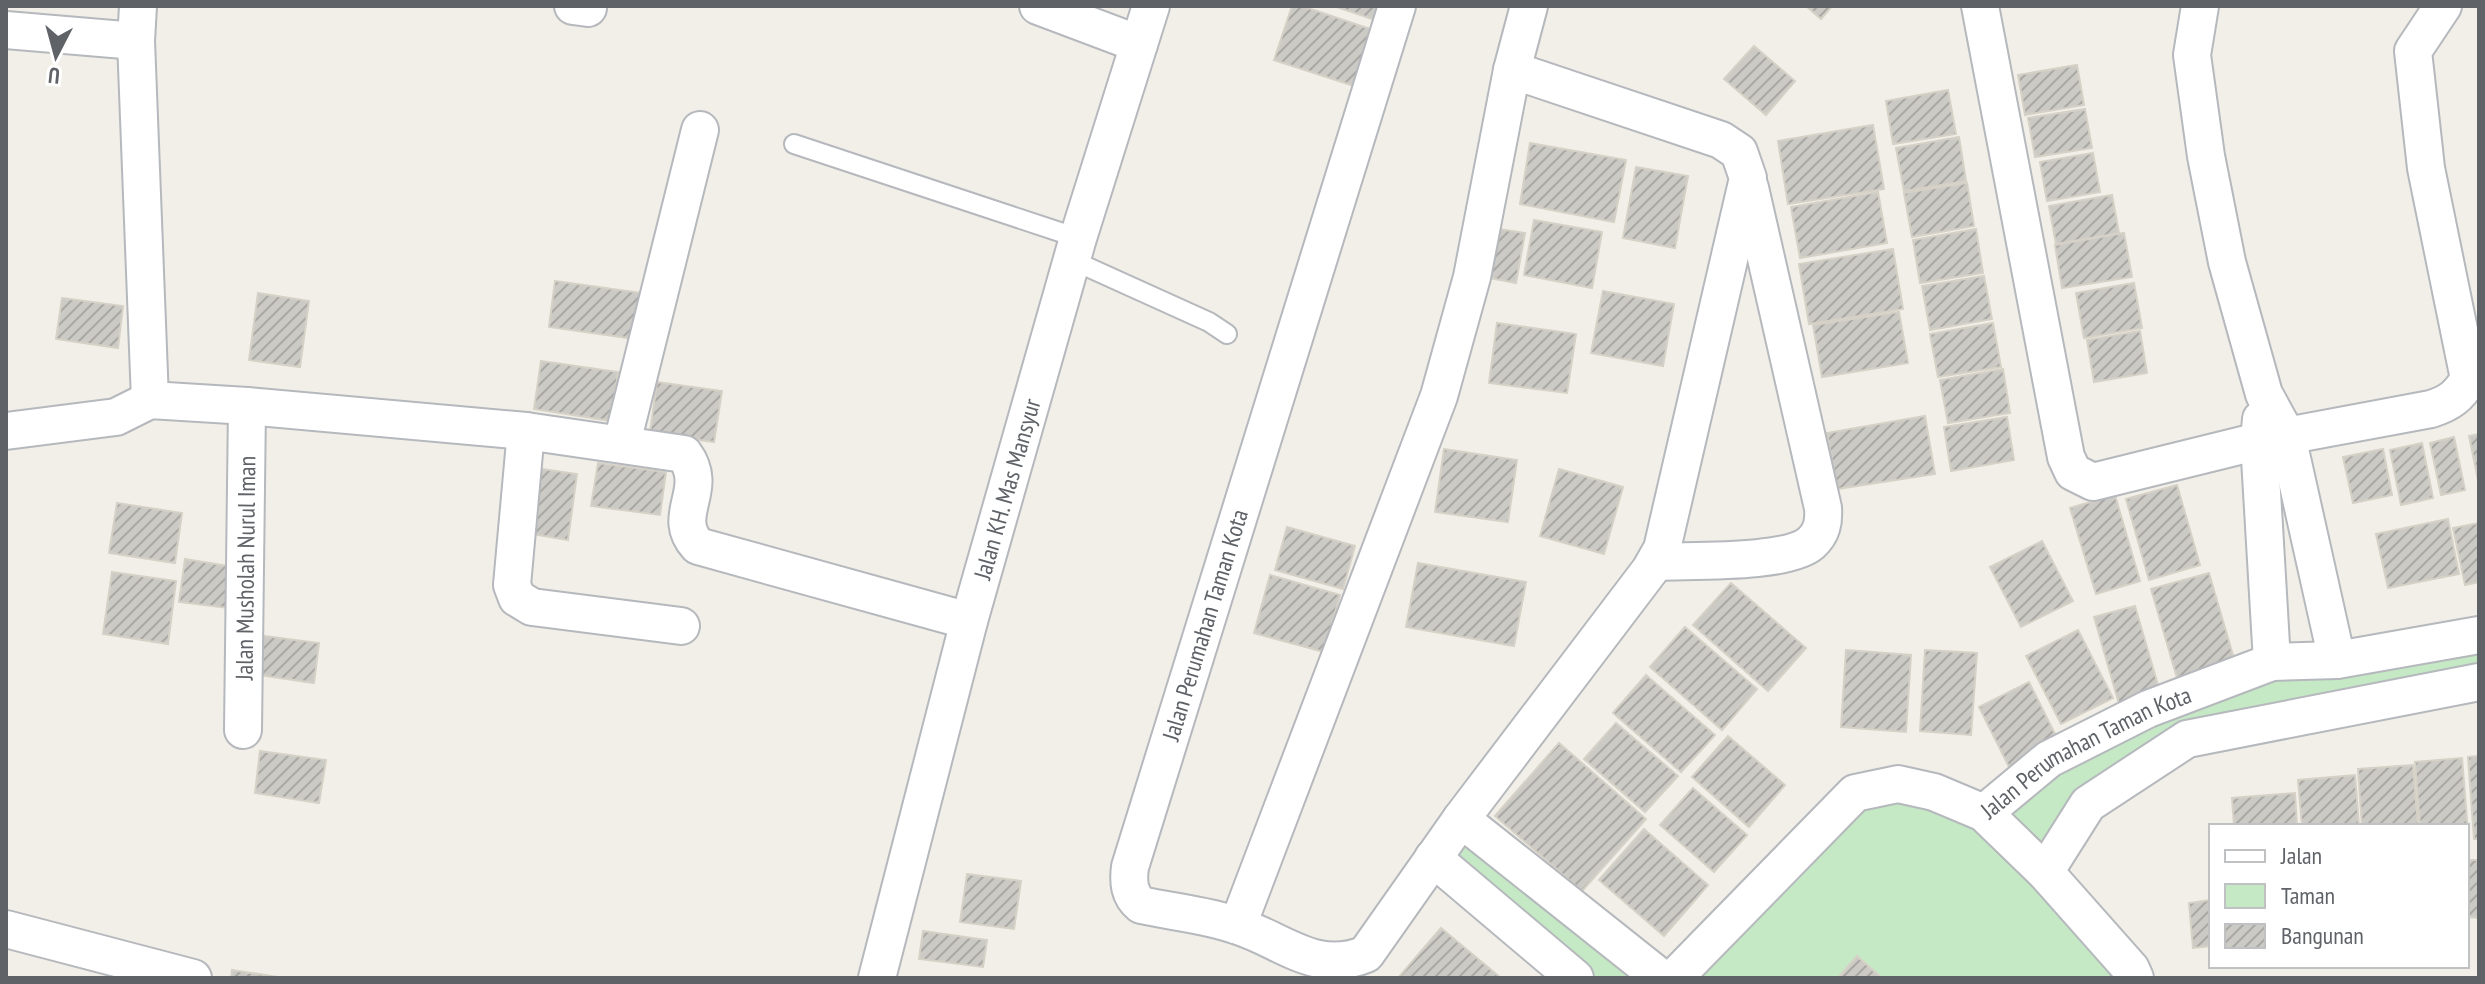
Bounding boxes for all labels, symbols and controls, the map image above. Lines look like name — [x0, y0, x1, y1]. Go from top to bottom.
north arrow — [16, 16, 96, 96]
text: U — [47, 61, 61, 90]
street label: Jalan KH. Mas Mansyur — [966, 395, 1047, 584]
street label: Jalan Musholah Nurul Iman — [228, 456, 262, 681]
street label: Jalan Perumahan Taman Kota — [1155, 506, 1255, 745]
street label: Jalan Perumahan Taman Kota — [1973, 679, 2195, 826]
legend — [2209, 824, 2469, 968]
text: Jalan — [2280, 840, 2322, 871]
text: Taman — [2281, 880, 2335, 911]
text: Bangunan — [2281, 920, 2364, 951]

